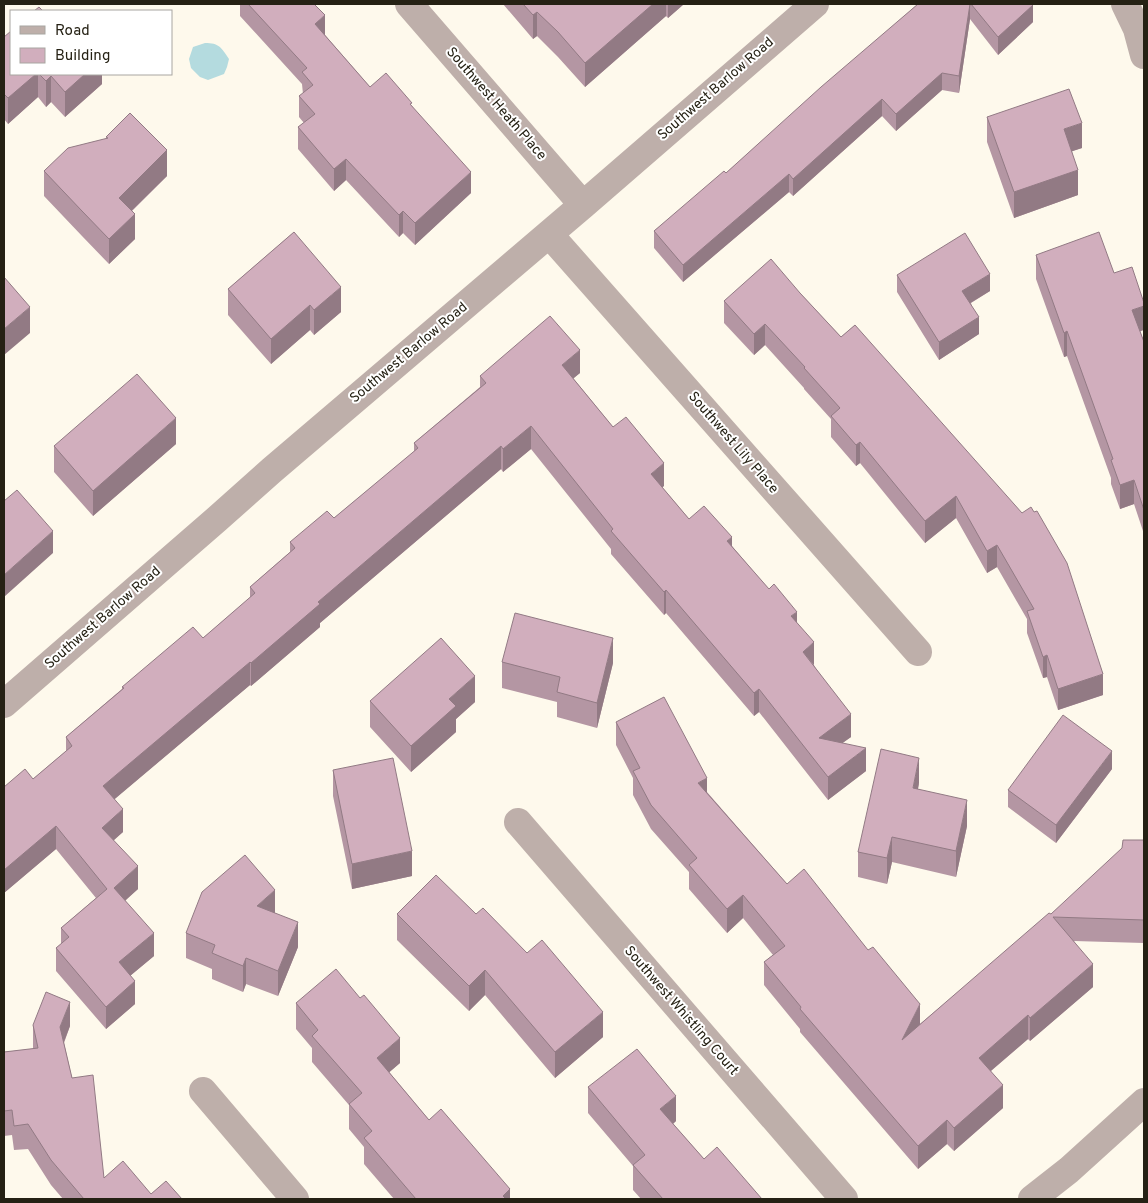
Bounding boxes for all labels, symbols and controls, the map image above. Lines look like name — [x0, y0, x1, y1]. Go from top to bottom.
legend — [10, 10, 172, 75]
text: Road — [55, 22, 90, 41]
street label: Southwest Barlow Road — [655, 34, 777, 144]
street label: Southwest Heath Place — [442, 44, 550, 164]
text: Building — [55, 47, 110, 66]
street label: Southwest Barlow Road — [347, 299, 471, 407]
street label: Southwest Lily Place — [684, 389, 782, 497]
street label: Southwest Barlow Road — [42, 563, 164, 673]
street label: Southwest Whistling Court — [620, 943, 742, 1079]

